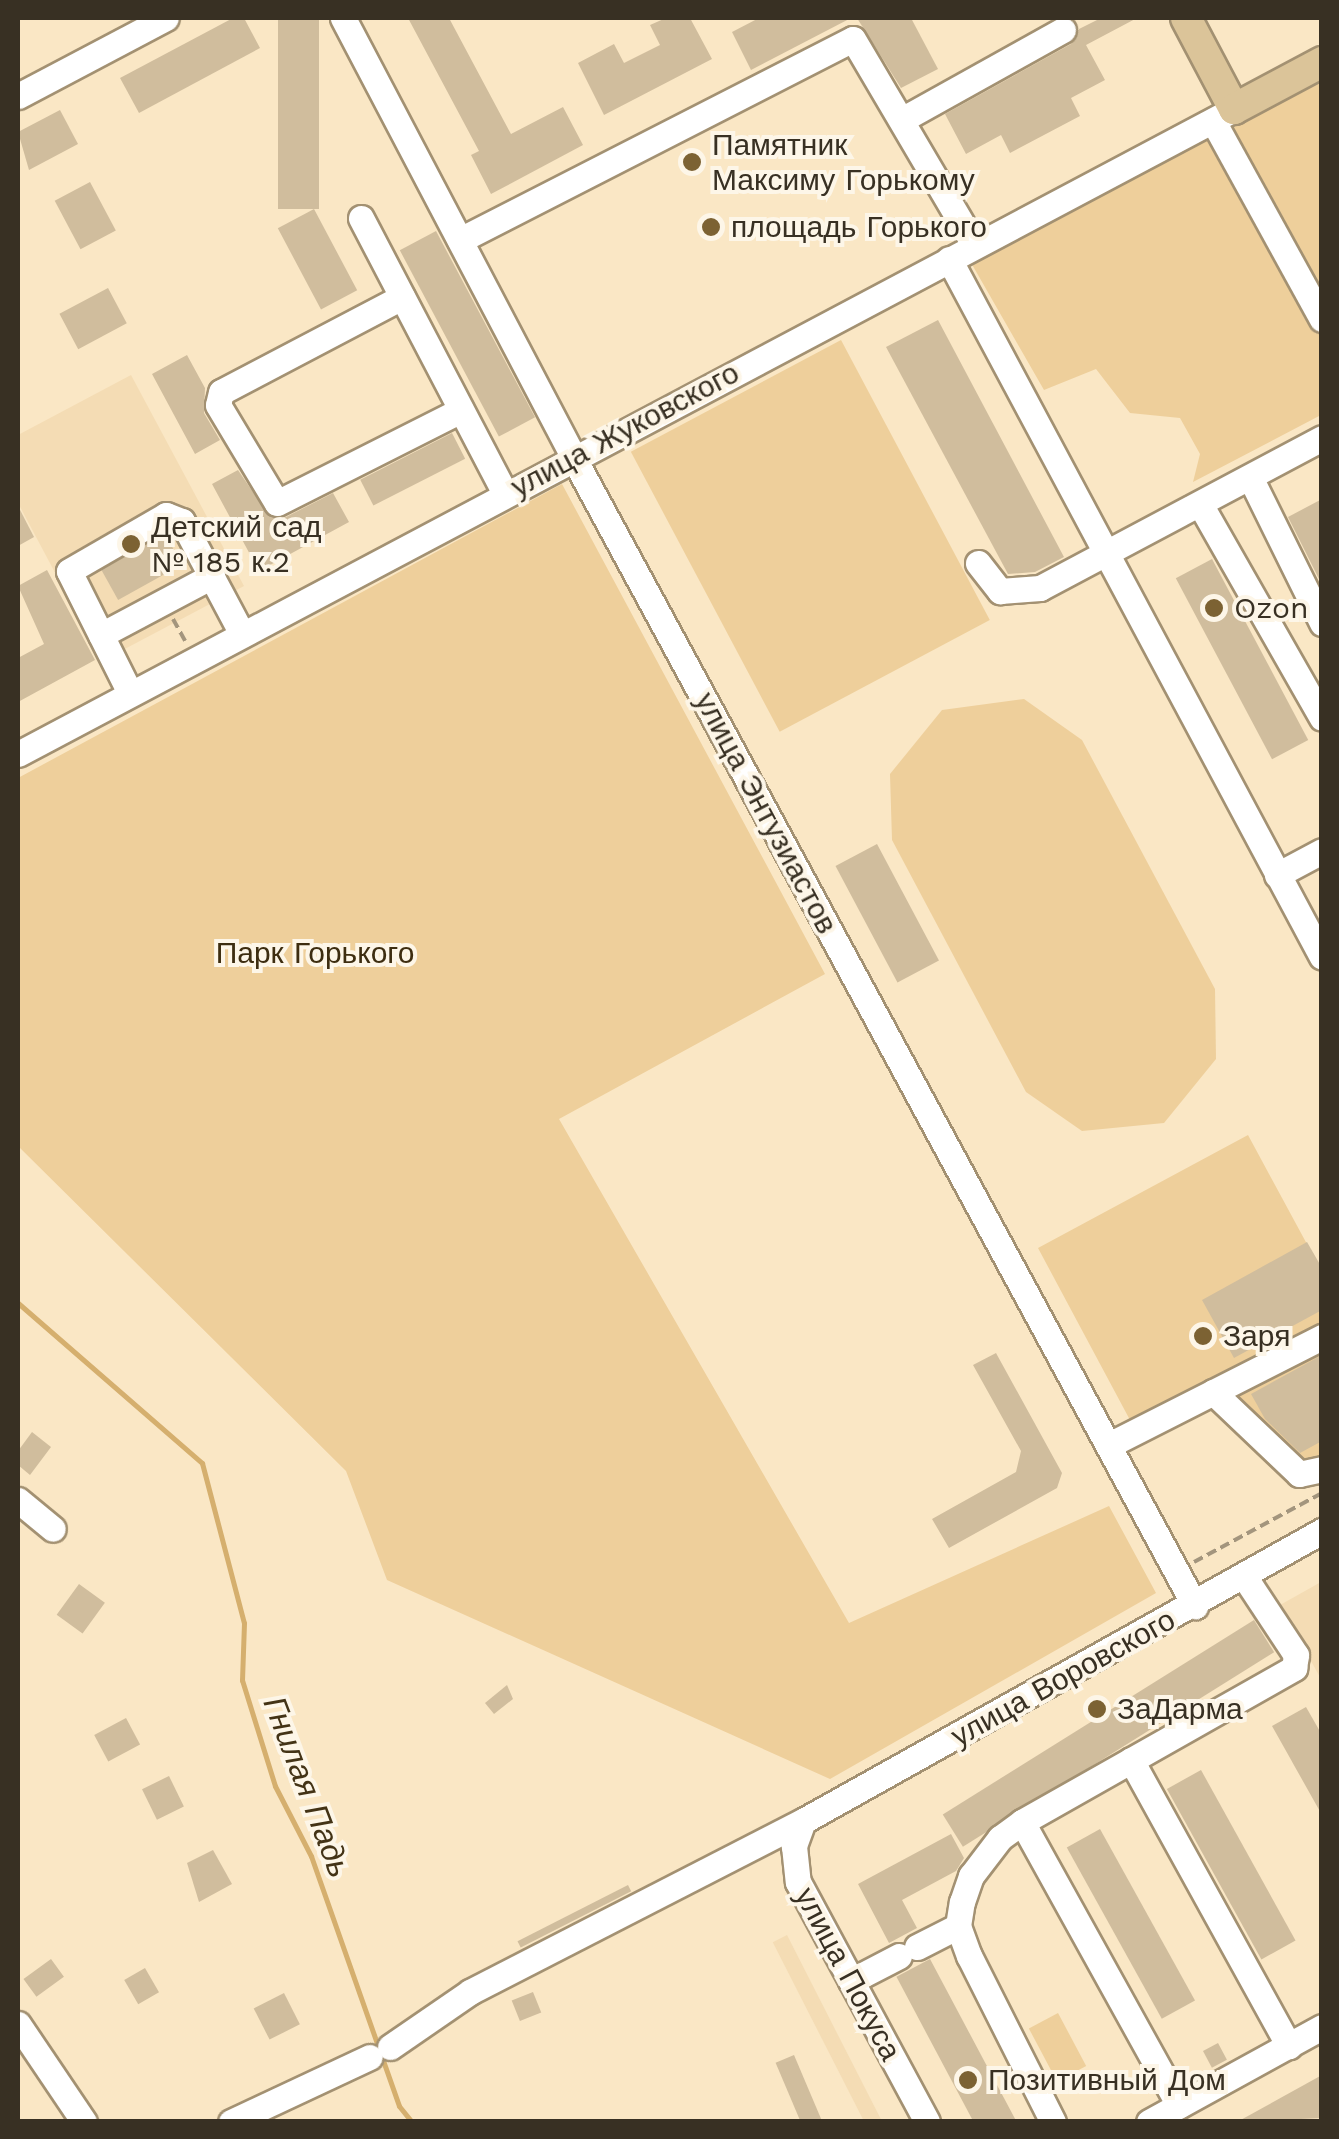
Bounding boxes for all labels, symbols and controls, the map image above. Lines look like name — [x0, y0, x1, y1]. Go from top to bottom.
place label: Памятник Максиму Горькому — [712, 127, 975, 198]
marker: Памятник Максиму Горькому — [681, 151, 703, 173]
place label: площадь Горького — [731, 209, 987, 245]
marker: площадь Горького — [700, 216, 722, 238]
street label: улица Жуковского — [505, 355, 745, 505]
place label: Детский сад № 185 к.2 — [151, 509, 321, 580]
marker: Детский сад № 185 к.2 — [120, 533, 142, 555]
place label: Ozon — [1234, 590, 1309, 626]
marker: Ozon — [1203, 597, 1225, 619]
street label: улица Энтузиастов — [687, 686, 845, 940]
park label: Парк Горького — [216, 935, 414, 971]
place label: Заря — [1223, 1318, 1290, 1354]
marker: Заря — [1192, 1325, 1214, 1347]
street label: улица Воровского — [945, 1602, 1181, 1754]
water label: Гнилая Падь — [255, 1691, 359, 1883]
place label: ЗаДарма — [1117, 1691, 1243, 1727]
marker: ЗаДарма — [1086, 1698, 1108, 1720]
street label: улица Покуса — [787, 1881, 909, 2067]
place label: Позитивный Дом — [988, 2062, 1226, 2098]
marker: Позитивный Дом — [957, 2069, 979, 2091]

